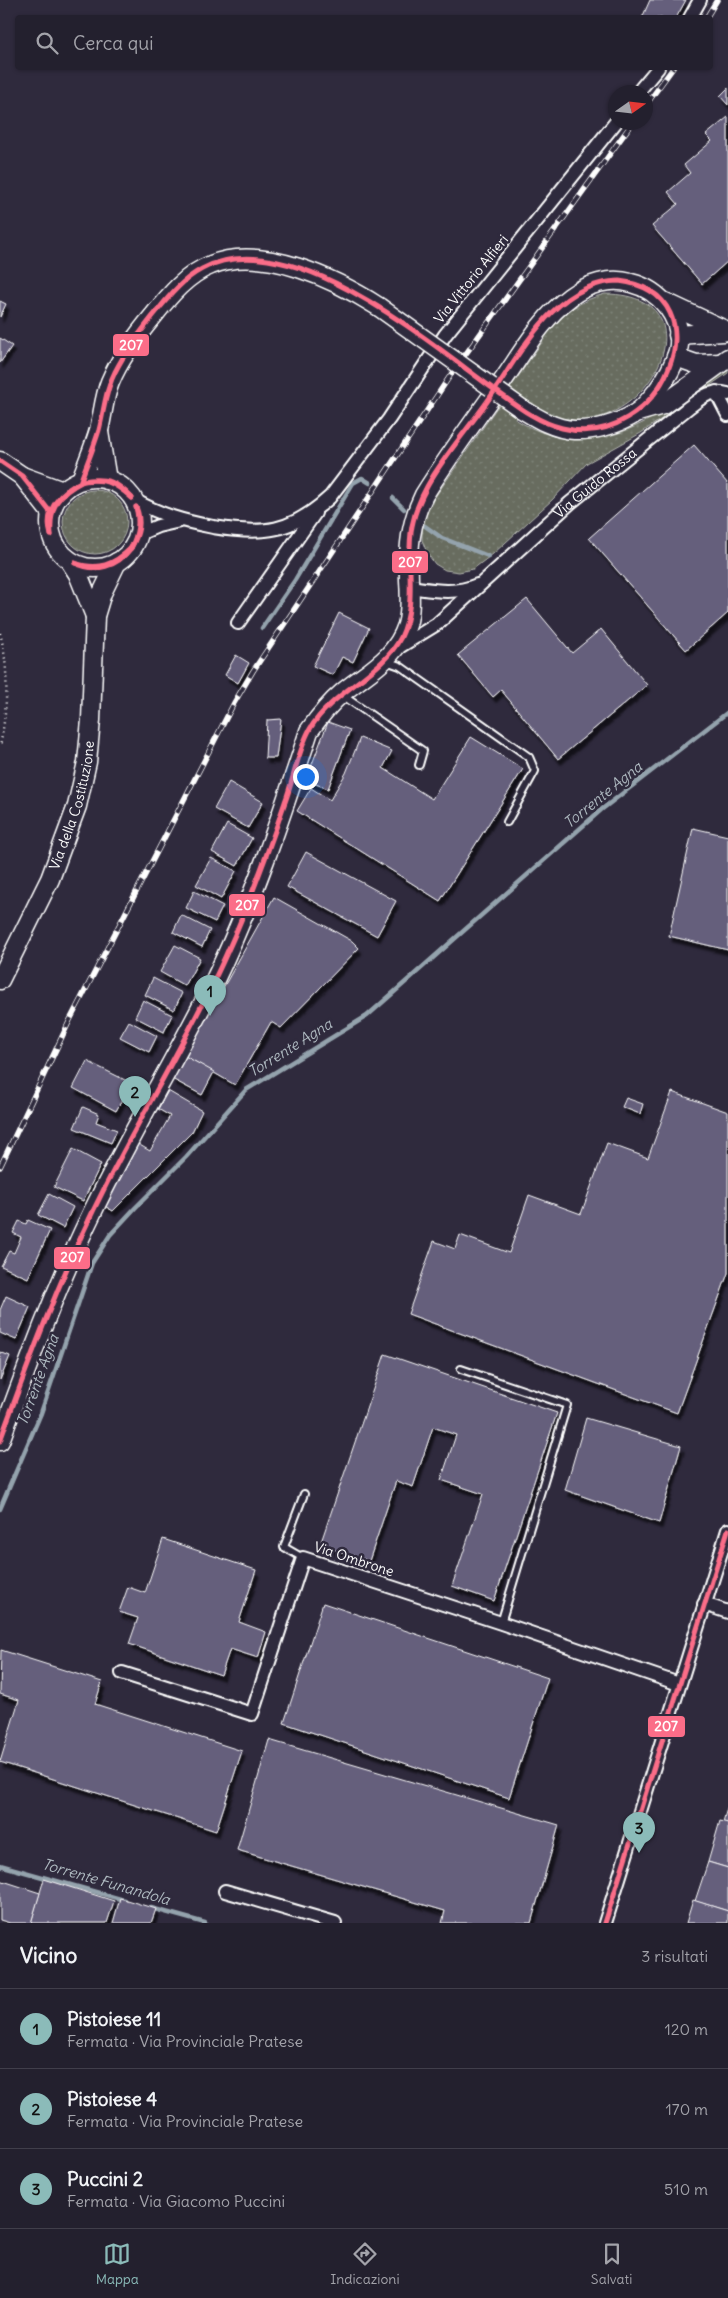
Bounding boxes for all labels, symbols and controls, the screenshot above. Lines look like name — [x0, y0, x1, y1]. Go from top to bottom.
search box — [15, 15, 713, 70]
icon: search — [33, 29, 61, 57]
text: Cerca qui — [73, 31, 154, 55]
north arrow — [608, 85, 653, 130]
street label: Via Vittorio Alfieri — [430, 231, 512, 327]
line badge: 207 — [112, 333, 150, 357]
text: 207 — [119, 336, 143, 354]
street label: Via Guido Rossa — [550, 444, 640, 522]
line badge: 207 — [391, 550, 429, 574]
text: 207 — [398, 553, 422, 571]
street label: Via della Costituzione — [45, 740, 98, 872]
water label: Torrente Agna — [560, 756, 647, 832]
your location — [293, 764, 319, 790]
line badge: 207 — [228, 893, 266, 917]
text: 207 — [235, 896, 259, 914]
pin: 1 — [194, 975, 226, 1016]
water label: Torrente Agna — [244, 1013, 336, 1081]
pin: 2 — [119, 1076, 151, 1117]
line badge: 207 — [53, 1246, 91, 1270]
text: 207 — [60, 1248, 84, 1266]
water label: Torrente Agna — [12, 1330, 63, 1428]
street label: Via Ombrone — [312, 1538, 396, 1580]
line badge: 207 — [647, 1715, 686, 1738]
text: 207 — [654, 1717, 678, 1735]
pin: 3 — [623, 1812, 655, 1853]
water label: Torrente Funandola — [40, 1854, 174, 1909]
text: Vicino — [20, 1942, 77, 1969]
text: 3 risultati — [641, 1946, 708, 1966]
text: Pistoiese 11 — [67, 2007, 161, 2031]
text: 1 — [33, 2019, 39, 2039]
text: 120 m — [665, 2019, 708, 2039]
text: Fermata · Via Provinciale Pratese — [67, 2031, 303, 2051]
text: Pistoiese 4 — [67, 2087, 157, 2111]
text: 2 — [32, 2099, 40, 2119]
text: 170 m — [665, 2099, 708, 2119]
text: Fermata · Via Provinciale Pratese — [67, 2111, 303, 2131]
text: Puccini 2 — [67, 2167, 143, 2191]
text: 3 — [31, 2179, 41, 2199]
text: 510 m — [664, 2179, 708, 2199]
text: Fermata · Via Giacomo Puccini — [67, 2191, 285, 2211]
tab: Mappa — [96, 2240, 139, 2288]
tab: Indicazioni — [330, 2240, 400, 2288]
tab: Salvati — [591, 2240, 632, 2288]

